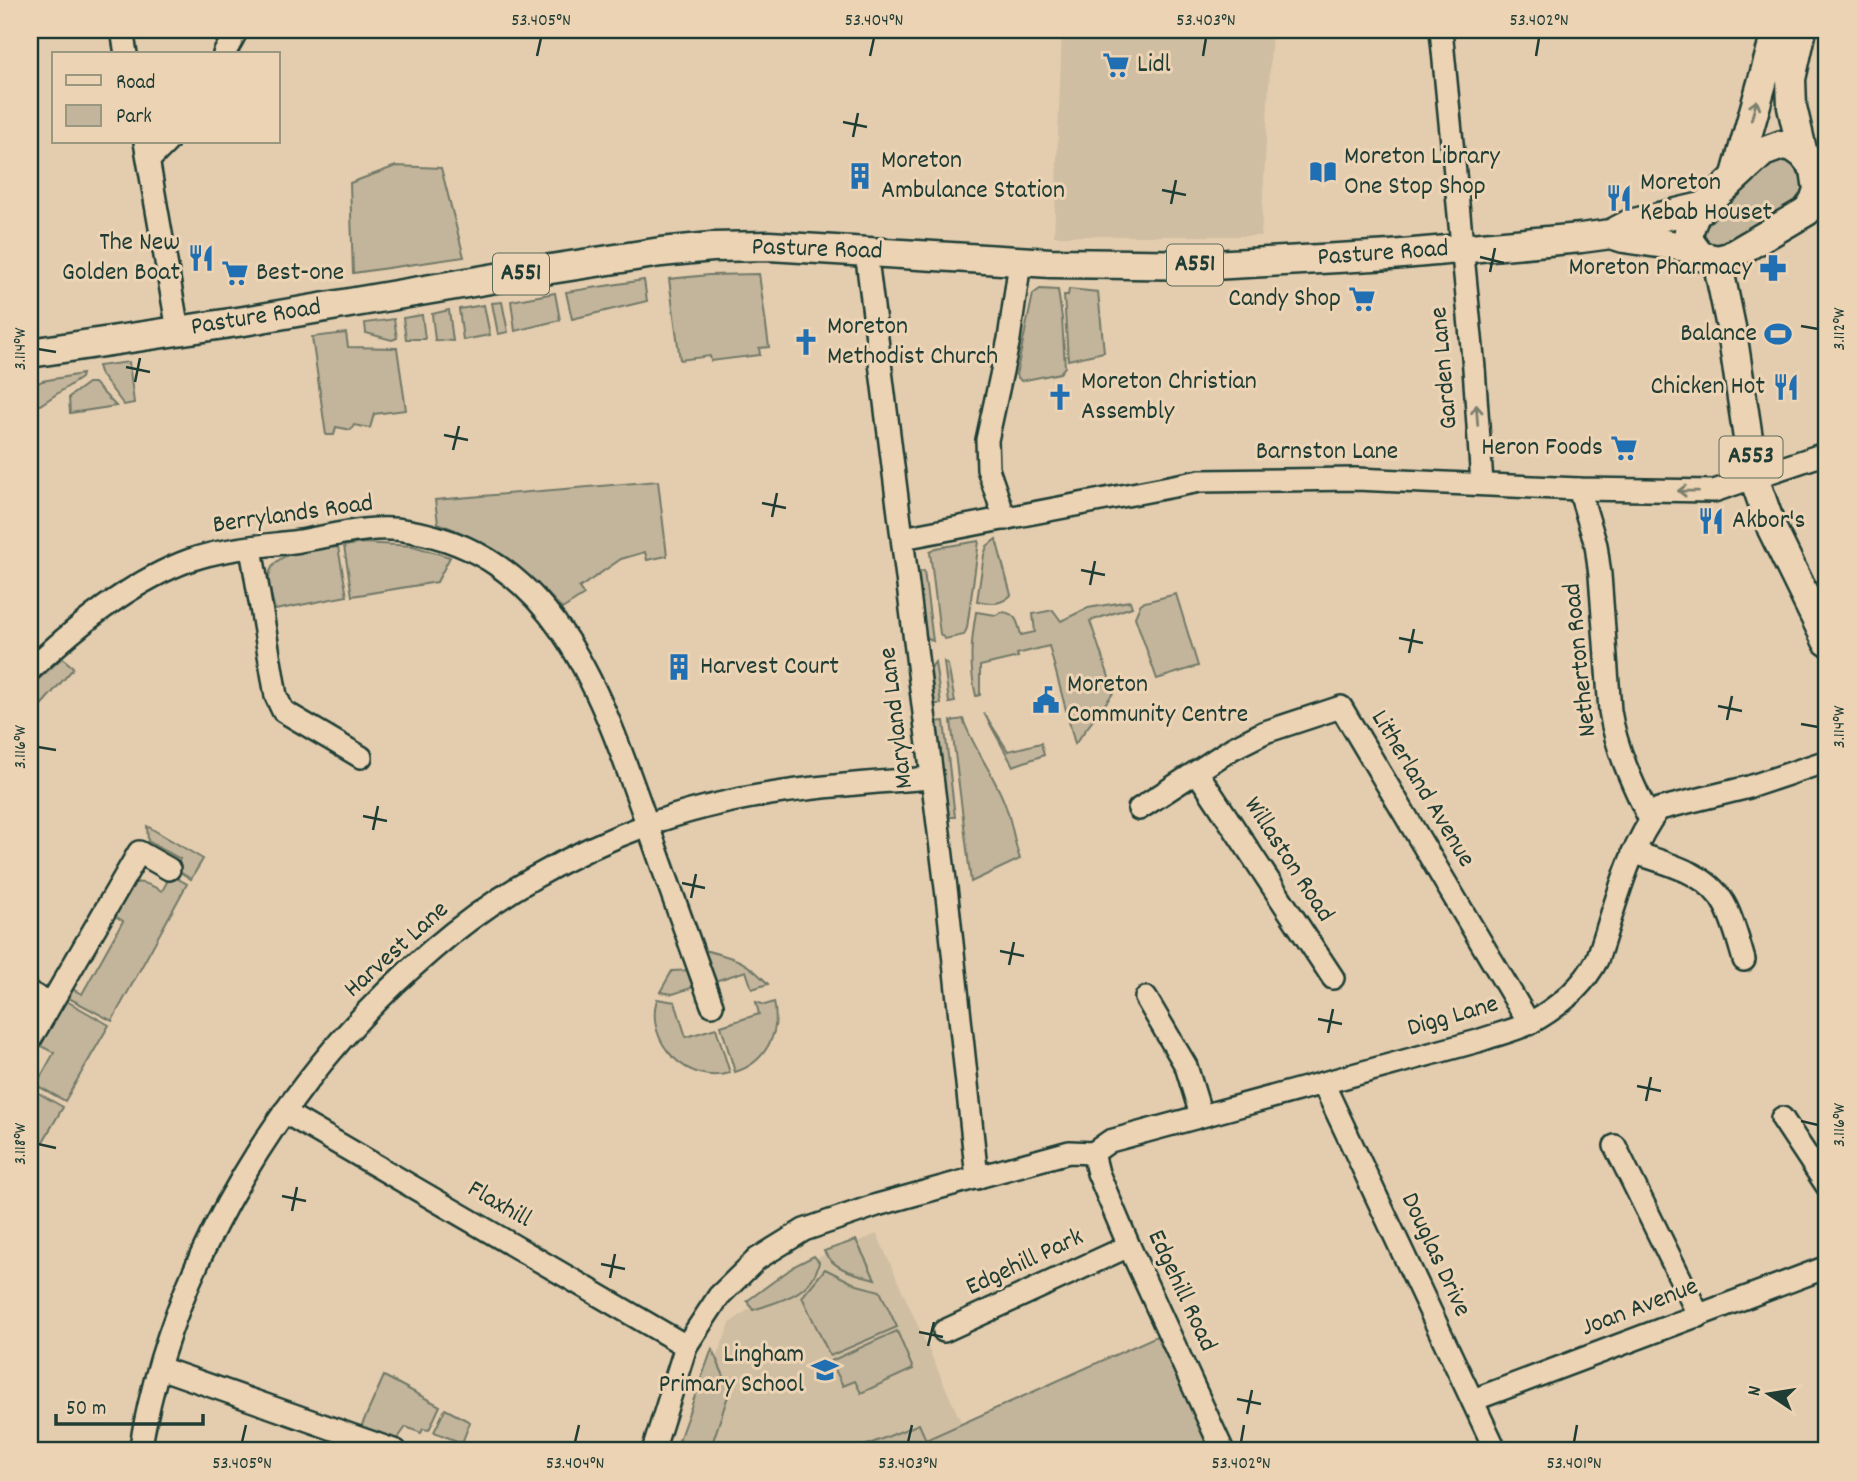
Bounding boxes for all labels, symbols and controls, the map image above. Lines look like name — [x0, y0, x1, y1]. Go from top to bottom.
text: 53.405°N — [511, 9, 571, 34]
text: 53.404°N — [845, 9, 903, 34]
text: 53.403°N — [1176, 9, 1236, 34]
text: 53.402°N — [1509, 9, 1569, 34]
place label: Lidl — [1137, 47, 1171, 84]
supermarket icon: Lidl — [1101, 50, 1131, 80]
legend — [52, 52, 280, 144]
text: Road — [116, 69, 155, 99]
one-way arrow — [1748, 99, 1761, 121]
text: Park — [116, 103, 152, 133]
place label: Moreton Library One Stop Shop — [1344, 139, 1500, 206]
place label: Moreton Ambulance Station — [881, 143, 1065, 210]
library icon: Moreton Library One Stop Shop — [1308, 157, 1338, 187]
building icon: Moreton Ambulance Station — [845, 161, 875, 191]
place label: Moreton Kebab Houset — [1640, 165, 1773, 232]
restaurant icon: Moreton Kebab Houset — [1604, 183, 1634, 213]
place label: The New Golden Boat — [62, 225, 180, 292]
street label: Pasture Road — [751, 229, 883, 271]
street label: Pasture Road — [1316, 231, 1450, 277]
restaurant icon: The New Golden Boat — [186, 243, 216, 273]
road number: A551 — [1167, 244, 1223, 286]
place label: Moreton Pharmacy — [1568, 250, 1752, 287]
pharmacy icon: Moreton Pharmacy — [1758, 253, 1788, 283]
road number: A551 — [493, 254, 549, 295]
place label: Best-one — [256, 255, 344, 292]
supermarket icon: Best-one — [220, 258, 250, 288]
place label: Candy Shop — [1228, 281, 1341, 318]
supermarket icon: Candy Shop — [1347, 284, 1377, 314]
street label: Pasture Road — [188, 289, 324, 347]
street label: Garden Lane — [1421, 305, 1469, 431]
text: 3.112°W — [1828, 307, 1853, 350]
place label: Moreton Methodist Church — [827, 309, 998, 376]
place label: Balance — [1680, 316, 1757, 353]
sports icon: Balance — [1763, 319, 1793, 349]
text: 3.114°W — [9, 327, 34, 370]
church icon: Moreton Methodist Church — [791, 327, 821, 357]
place label: Moreton Christian Assembly — [1081, 364, 1257, 431]
place label: Chicken Hot — [1650, 369, 1765, 406]
restaurant icon: Chicken Hot — [1771, 372, 1801, 402]
church icon: Moreton Christian Assembly — [1045, 382, 1075, 412]
one-way arrow — [1470, 404, 1483, 427]
place label: Heron Foods — [1481, 430, 1603, 467]
supermarket icon: Heron Foods — [1609, 433, 1639, 463]
street label: Barnston Lane — [1256, 434, 1398, 471]
road number: A553 — [1720, 436, 1782, 478]
one-way arrow — [1677, 484, 1700, 498]
street label: Berrylands Road — [210, 485, 376, 545]
place label: Akbor's — [1732, 503, 1805, 540]
restaurant icon: Akbor's — [1696, 506, 1726, 536]
street label: Netherton Road — [1555, 581, 1607, 739]
street label: Maryland Lane — [870, 645, 924, 791]
place label: Harvest Court — [700, 649, 839, 686]
building icon: Harvest Court — [664, 652, 694, 682]
place label: Moreton Community Centre — [1067, 667, 1248, 734]
public building icon: Moreton Community Centre — [1031, 685, 1061, 715]
street label: Litherland Avenue — [1360, 703, 1484, 875]
text: 3.114°W — [1828, 705, 1853, 748]
text: 3.116°W — [9, 724, 34, 769]
street label: Willaston Road — [1234, 790, 1342, 930]
street label: Harvest Lane — [336, 893, 458, 1007]
street label: Digg Lane — [1403, 986, 1503, 1048]
text: 3.116°W — [1828, 1102, 1853, 1147]
text: 3.118°W — [9, 1122, 34, 1165]
street label: Flaxhill — [460, 1172, 538, 1238]
street label: Douglas Drive — [1390, 1187, 1480, 1323]
street label: Edgehill Park — [960, 1220, 1090, 1306]
street label: Edgehill Road — [1137, 1224, 1225, 1358]
street label: Joan Avenue — [1576, 1269, 1704, 1347]
place label: Lingham Primary School — [658, 1337, 804, 1404]
school or university icon: Lingham Primary School — [810, 1355, 840, 1385]
north arrow — [1734, 1358, 1804, 1428]
scale bar — [56, 1383, 203, 1427]
text: N — [1742, 1384, 1770, 1399]
text: 50 m — [66, 1395, 106, 1425]
text: 53.405°N — [212, 1452, 272, 1477]
text: 53.404°N — [546, 1452, 604, 1477]
text: 53.403°N — [878, 1452, 938, 1477]
text: 53.402°N — [1211, 1452, 1271, 1477]
text: 53.401°N — [1546, 1452, 1602, 1477]

